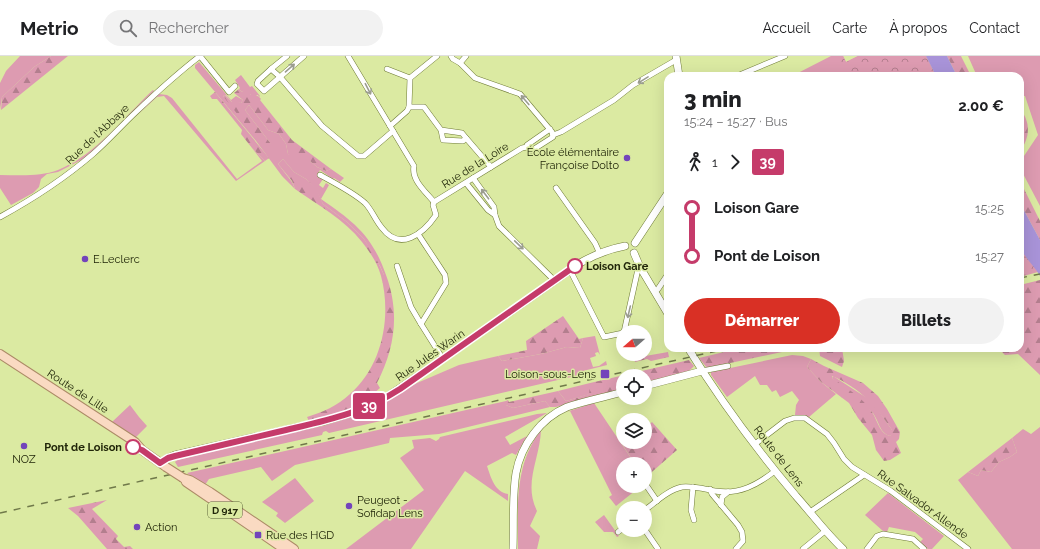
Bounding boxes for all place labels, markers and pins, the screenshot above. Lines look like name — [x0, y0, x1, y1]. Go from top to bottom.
place label: École élémentaire Françoise Dolto — [527, 145, 620, 172]
marker: École élémentaire Françoise Dolto — [622, 153, 632, 163]
place label: E.Leclerc — [93, 253, 140, 266]
marker: E.Leclerc — [80, 254, 90, 264]
marker: Loison Gare — [567, 258, 583, 274]
place label: Loison Gare — [586, 260, 649, 273]
place label: Loison-sous-Lens — [505, 368, 596, 381]
marker: Loison-sous-Lens — [599, 368, 611, 380]
marker: Pont de Loison — [125, 439, 141, 455]
marker: NOZ — [19, 441, 29, 451]
place label: Pont de Loison — [44, 441, 122, 454]
place label: NOZ — [12, 453, 36, 466]
place label: Peugeot - Sofidap Lens — [357, 494, 423, 520]
marker: Peugeot - Sofidap Lens — [344, 501, 354, 511]
place label: Action — [145, 521, 177, 534]
marker: Action — [132, 522, 142, 532]
place label: Rue des HGD — [266, 529, 334, 542]
marker: Rue des HGD — [253, 530, 263, 540]

